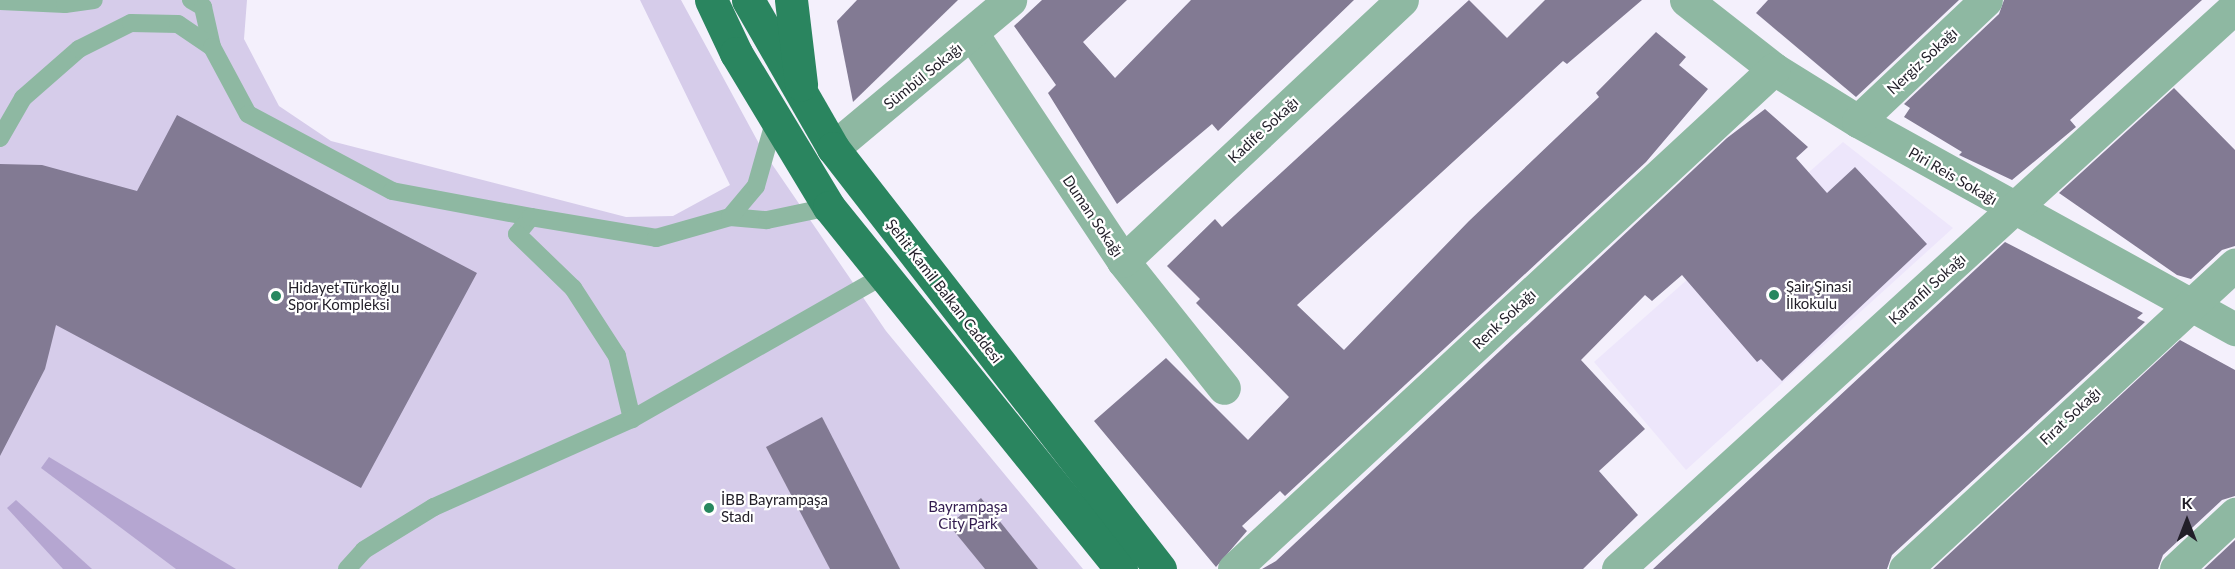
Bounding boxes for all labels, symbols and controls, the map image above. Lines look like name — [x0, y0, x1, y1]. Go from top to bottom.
street label: Nergiz Sokağı — [1883, 24, 1961, 98]
street label: Sümbül Sokağı — [880, 39, 966, 113]
street label: Kadife Sokağı — [1224, 93, 1302, 167]
street label: Piri Reis Sokağı — [1905, 143, 2001, 209]
street label: Duman Sokağı — [1059, 172, 1127, 260]
street label: Şehit Kamil Balkan Caddesi — [882, 215, 1006, 367]
street label: Karanfil Sokağı — [1885, 250, 1969, 328]
place label: Şair Şinasi İlkokulu — [1786, 277, 1852, 312]
place label: Hidayet Türkoğlu Spor Kompleksi — [288, 278, 400, 313]
street label: Renk Sokağı — [1469, 285, 1539, 353]
marker: Şair Şinasi İlkokulu — [1767, 288, 1781, 302]
marker: Hidayet Türkoğlu Spor Kompleksi — [269, 289, 283, 303]
street label: Fırat Sokağı — [2036, 383, 2104, 449]
place label: İBB Bayrampaşa Stadı — [721, 490, 828, 525]
north arrow — [2157, 491, 2217, 551]
text: K — [2182, 493, 2192, 512]
park label: Bayrampaşa City Park — [928, 497, 1008, 532]
marker: İBB Bayrampaşa Stadı — [702, 501, 716, 515]

